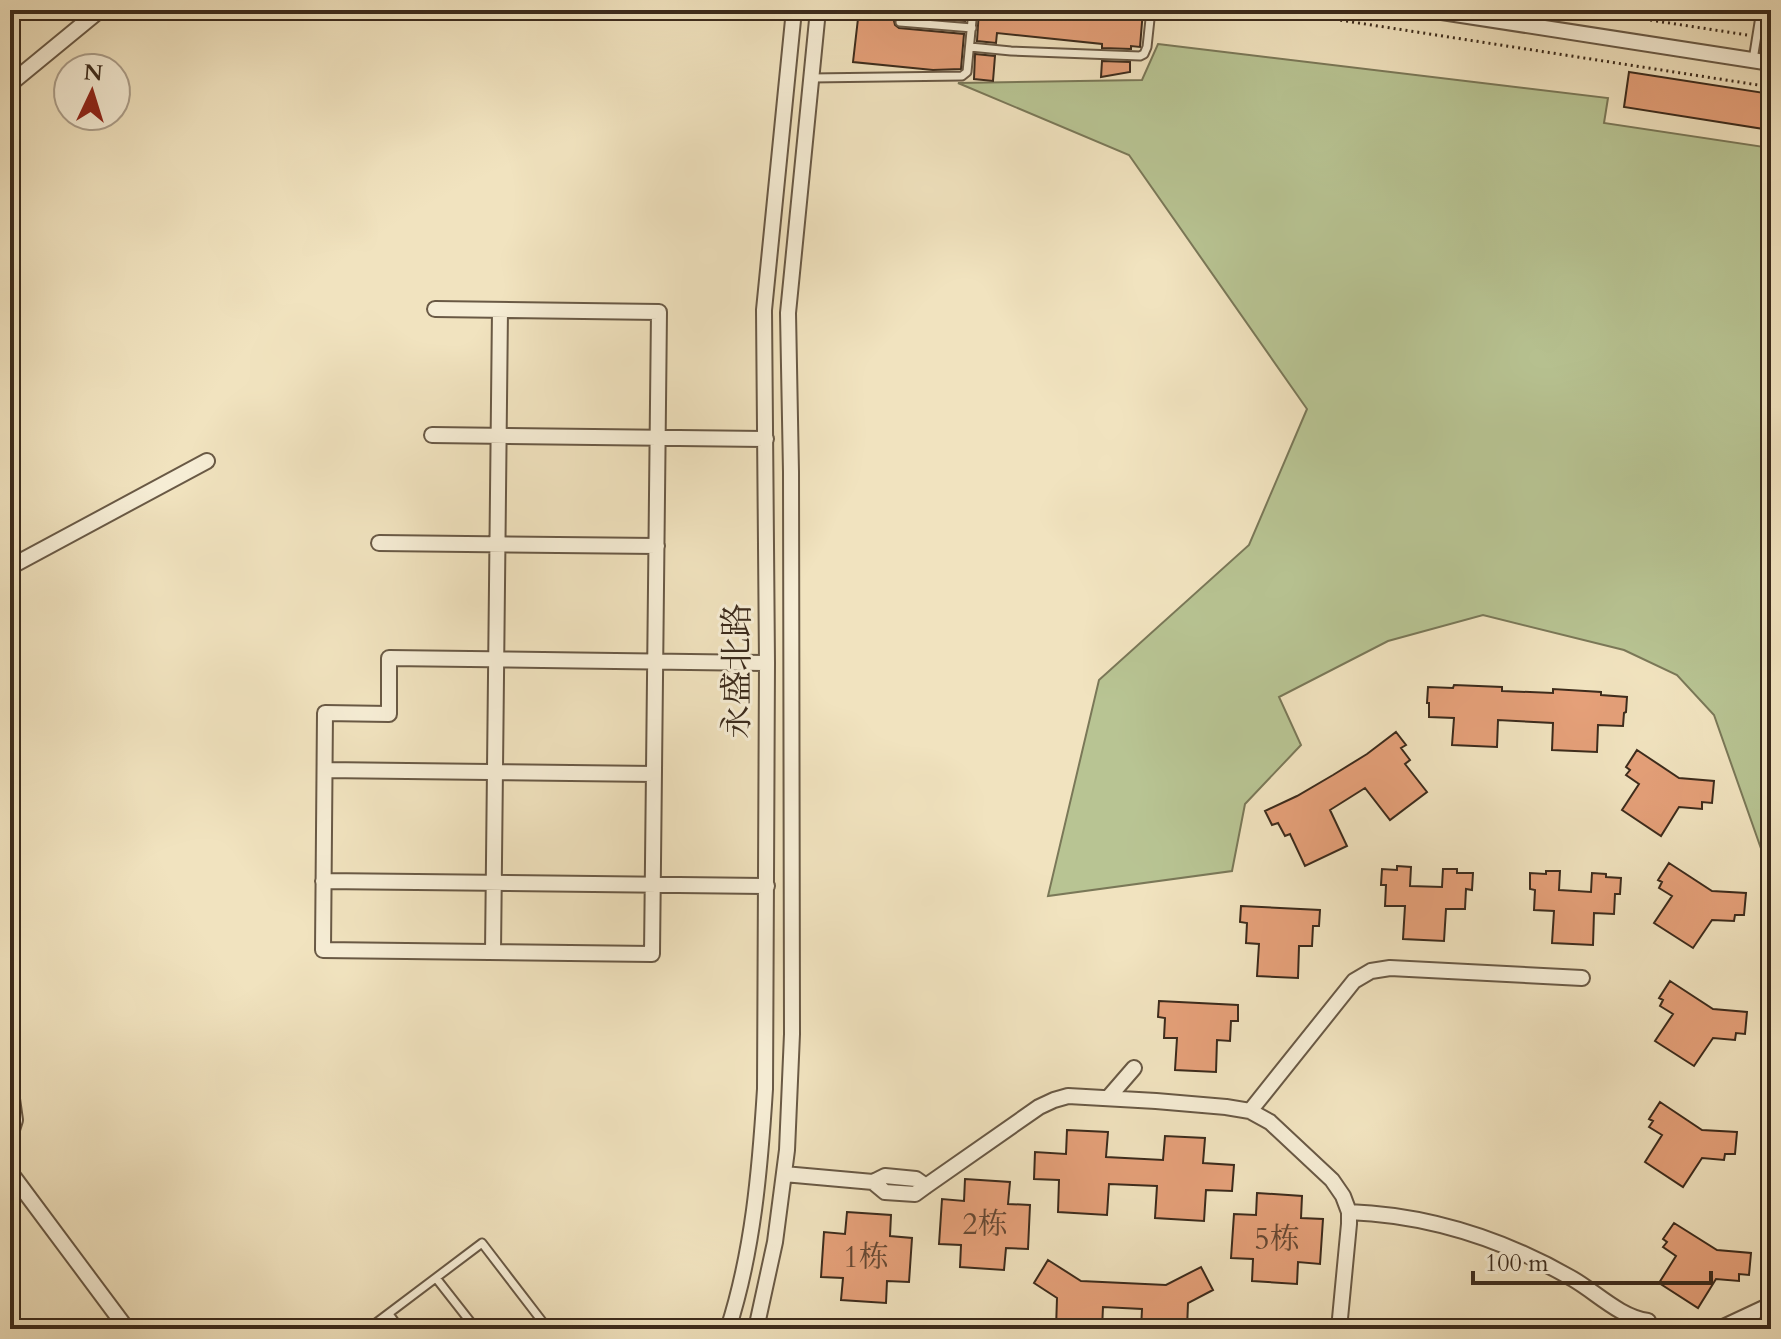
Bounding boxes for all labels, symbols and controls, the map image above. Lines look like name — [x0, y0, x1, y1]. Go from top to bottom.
north arrow — [52, 52, 132, 132]
text: N — [83, 57, 104, 89]
street label: 永盛北路 — [714, 603, 760, 739]
house number: 2栋 — [962, 1204, 1008, 1245]
house number: 5栋 — [1254, 1219, 1300, 1260]
scale bar — [1473, 1235, 1711, 1285]
house number: 1栋 — [843, 1237, 889, 1278]
text: 100 m — [1485, 1247, 1549, 1280]

